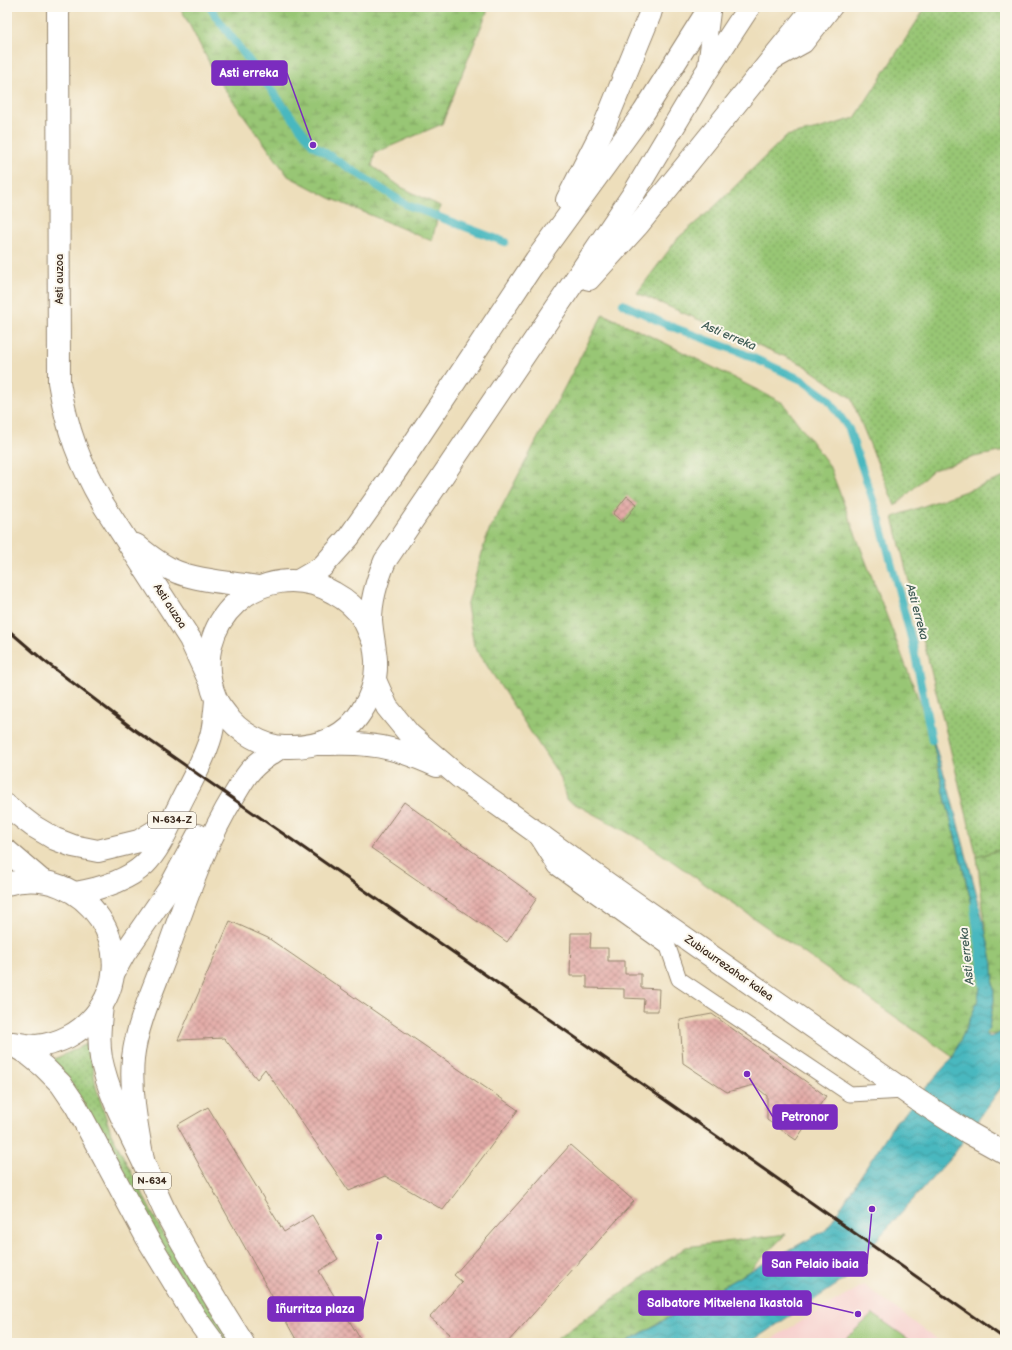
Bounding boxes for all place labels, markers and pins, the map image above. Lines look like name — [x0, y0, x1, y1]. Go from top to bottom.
callout: Asti erreka — [212, 61, 287, 85]
callout: Petronor — [773, 1105, 837, 1129]
callout: San Pelaio ibaia — [763, 1252, 867, 1276]
callout: Salbatore Mitxelena Ikastola — [639, 1291, 811, 1315]
callout: Iñurritza plaza — [268, 1297, 363, 1321]

